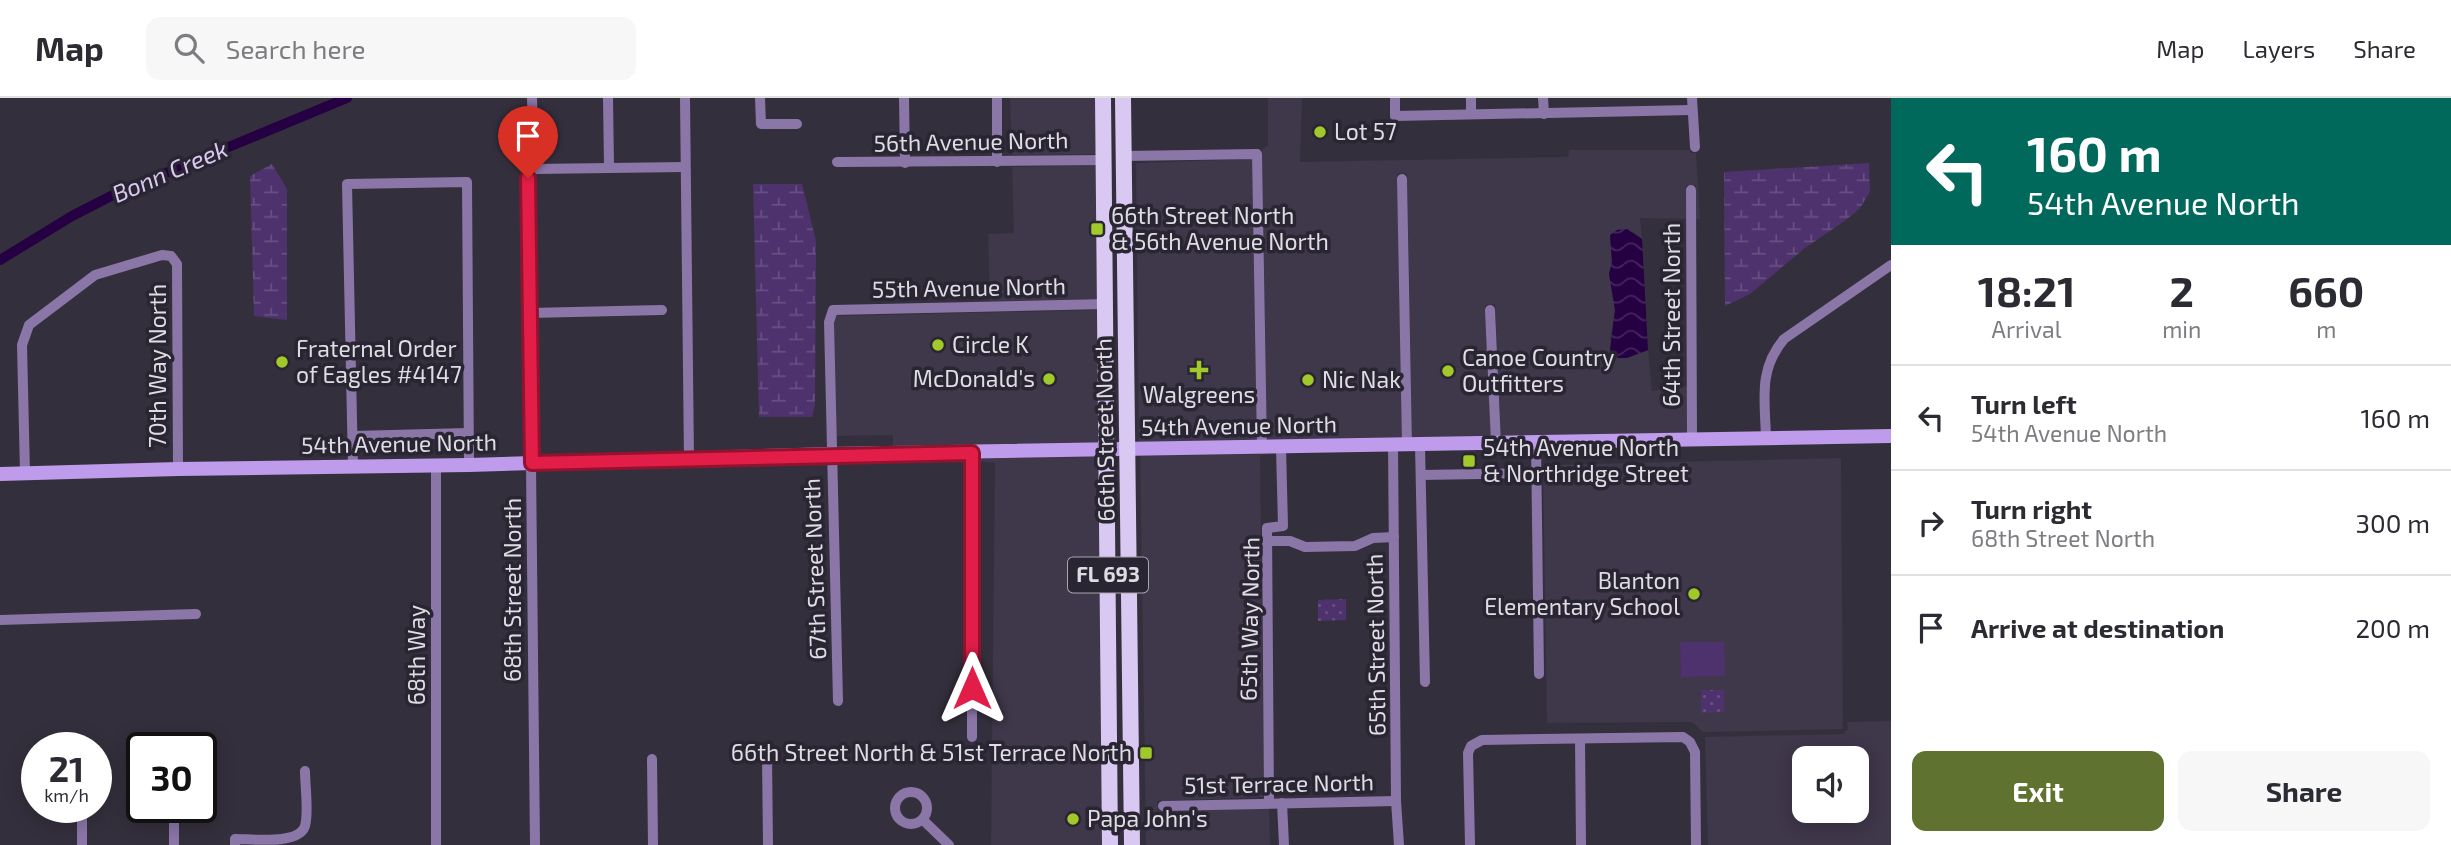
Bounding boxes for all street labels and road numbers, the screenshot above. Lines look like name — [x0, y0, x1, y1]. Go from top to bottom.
street label: 56th Avenue North — [873, 125, 1069, 157]
street label: 64th Street North — [1657, 223, 1685, 407]
street label: 55th Avenue North — [872, 271, 1066, 303]
street label: 70th Way North — [143, 284, 171, 448]
street label: 66th Street North — [1088, 338, 1120, 522]
street label: 54th Avenue North — [1141, 409, 1337, 441]
street label: 54th Avenue North — [301, 427, 497, 459]
street label: 67th Street North — [797, 478, 831, 660]
street label: 68th Street North — [498, 498, 526, 682]
street label: 65th Way North — [1234, 537, 1264, 701]
street label: 65th Street North — [1359, 554, 1391, 736]
road number: FL 693 — [1068, 558, 1148, 592]
street label: 68th Way — [402, 605, 430, 705]
street label: 51st Terrace North — [1184, 767, 1374, 799]

